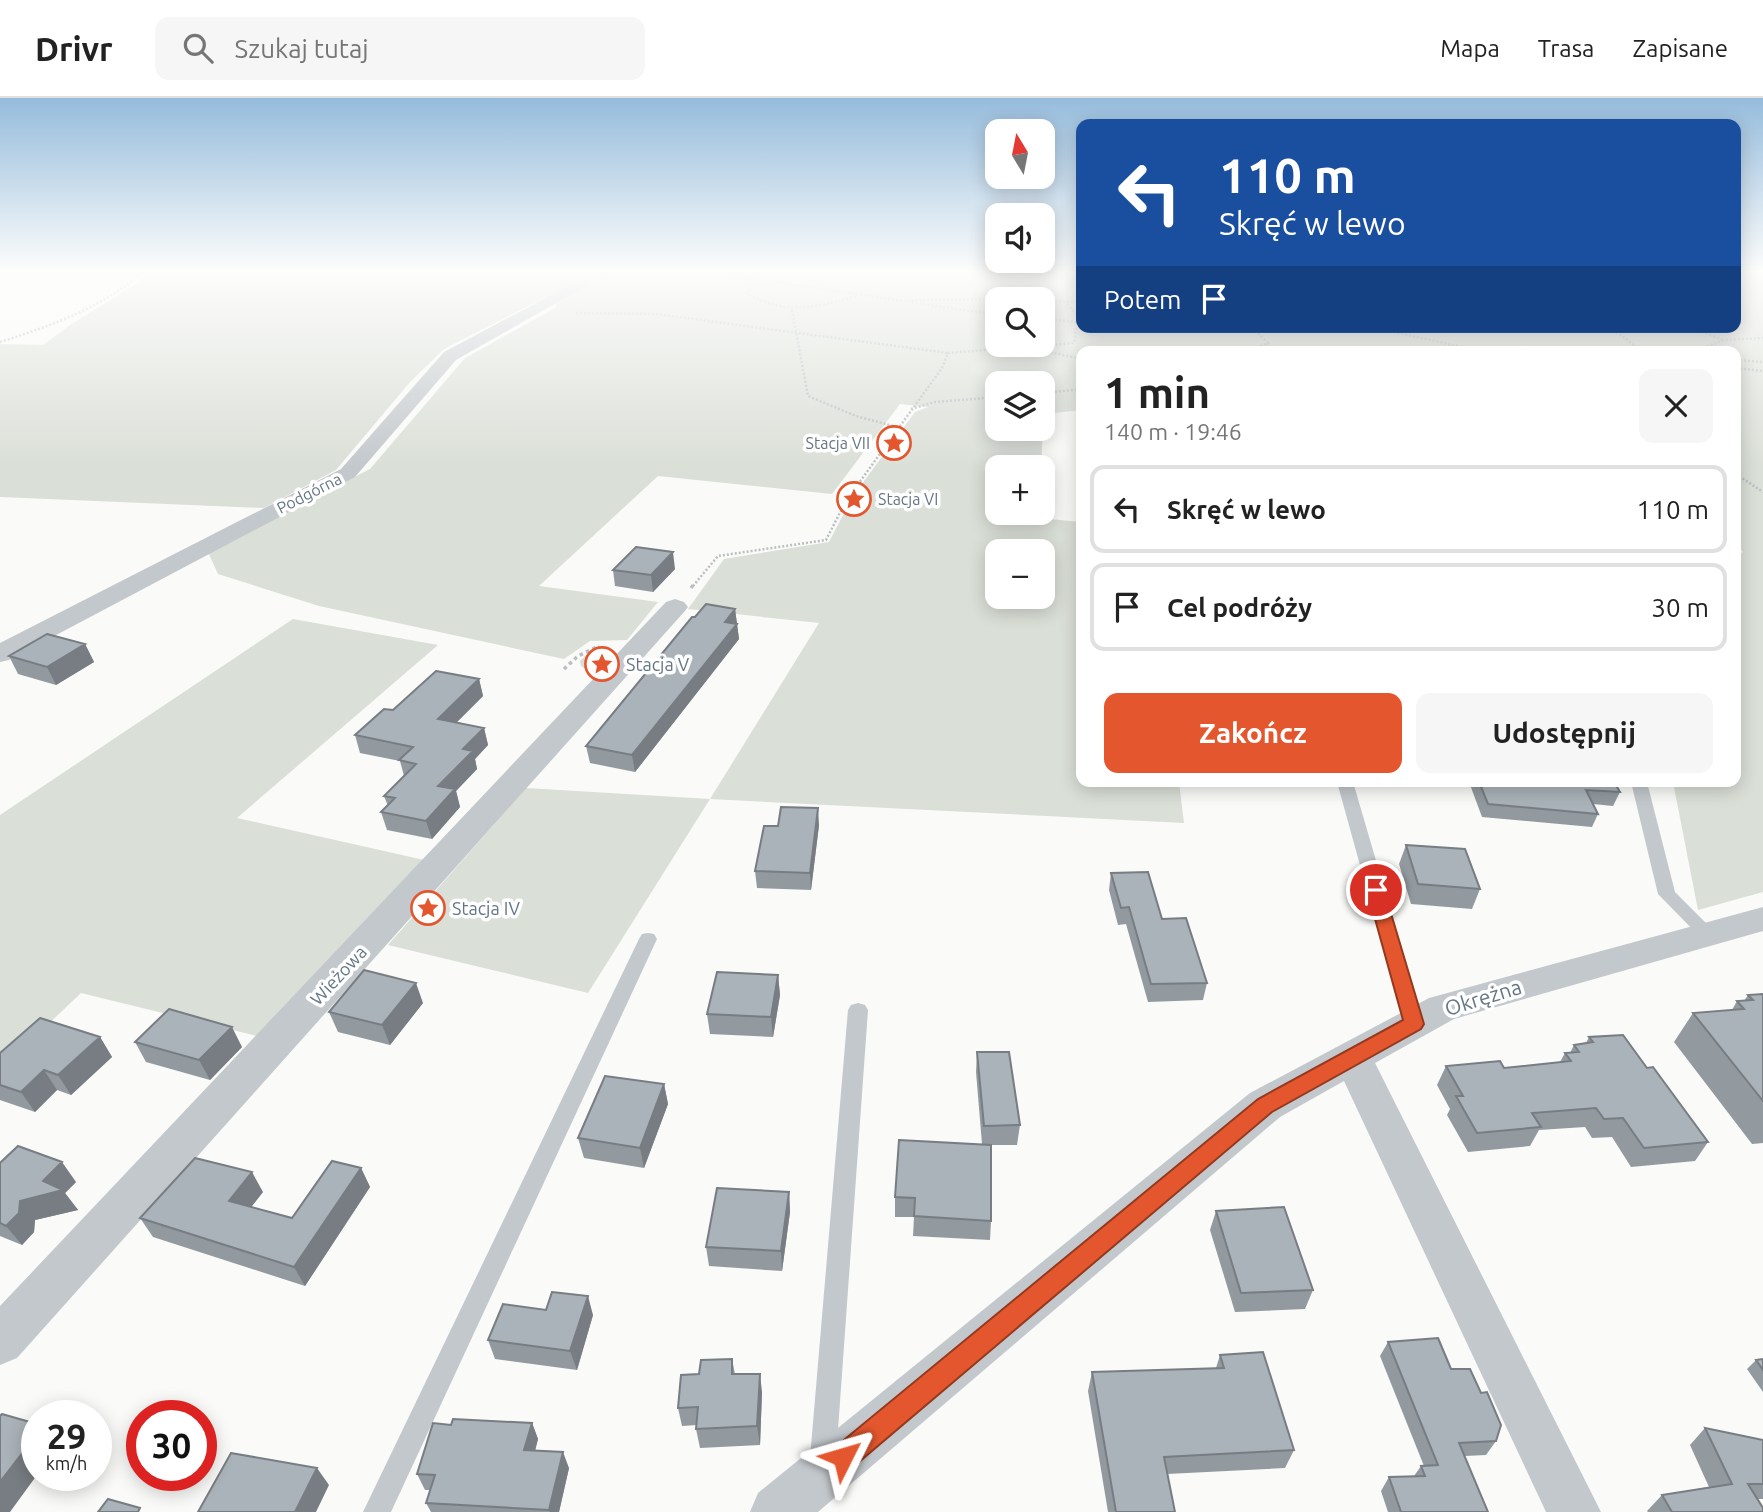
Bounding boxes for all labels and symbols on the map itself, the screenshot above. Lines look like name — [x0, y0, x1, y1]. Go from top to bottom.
north arrow — [985, 119, 1055, 189]
place icon: Stacja VII — [875, 424, 913, 462]
place label: Stacja VII — [806, 434, 870, 452]
street label: Podgórna — [274, 469, 344, 517]
place icon: Stacja VI — [835, 480, 873, 518]
place label: Stacja VI — [878, 490, 938, 508]
place icon: Stacja V — [583, 645, 621, 683]
place label: Stacja V — [626, 654, 690, 674]
pin — [1346, 860, 1406, 920]
place icon: Stacja IV — [409, 889, 447, 927]
place label: Stacja IV — [452, 898, 520, 918]
street label: Wieżowa — [306, 941, 370, 1009]
street label: Okrężna — [1442, 974, 1524, 1020]
speed limit sign: 30 — [126, 1400, 217, 1491]
position arrow — [806, 1420, 880, 1494]

